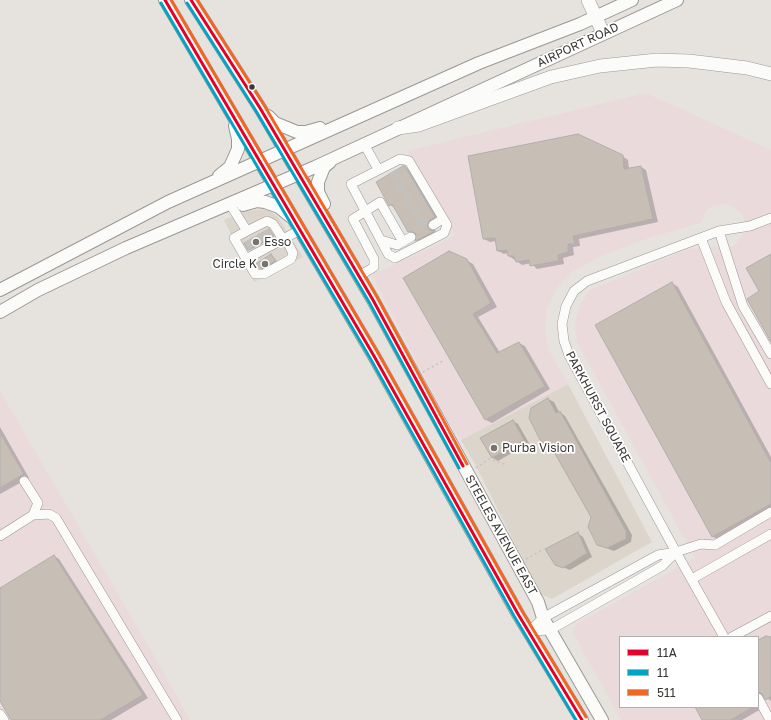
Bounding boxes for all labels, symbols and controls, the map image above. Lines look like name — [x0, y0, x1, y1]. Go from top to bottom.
street label: AIRPORT ROAD — [535, 20, 621, 70]
unlabelled marker — [247, 82, 257, 92]
place label: Esso — [264, 235, 291, 249]
marker: Esso — [251, 237, 261, 247]
place label: Circle K — [213, 257, 257, 271]
marker: Circle K — [260, 259, 270, 269]
street label: PARKHURST SQUARE — [563, 349, 633, 465]
place label: Purba Vision — [502, 441, 574, 455]
marker: Purba Vision — [489, 443, 499, 453]
street label: STEELES AVENUE EAST — [462, 472, 540, 598]
legend — [619, 636, 759, 708]
text: 11A — [657, 645, 677, 660]
text: 11 — [657, 665, 669, 680]
text: 511 — [657, 685, 676, 700]

